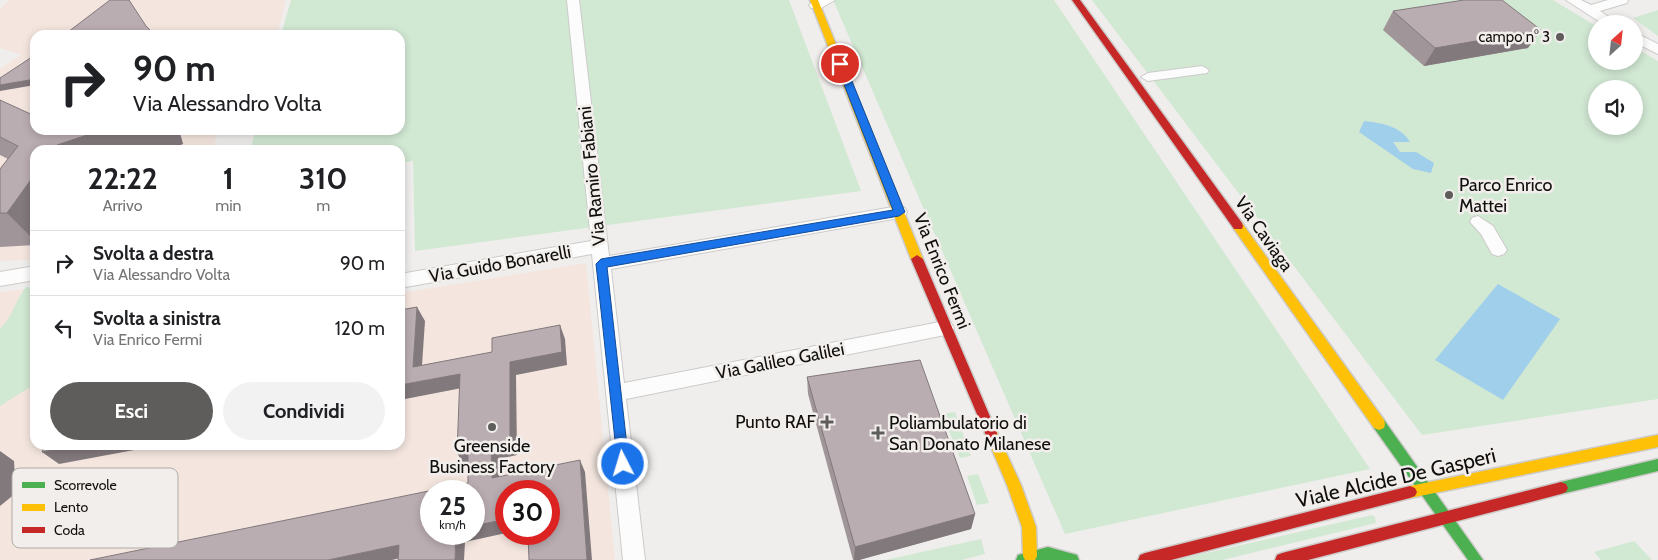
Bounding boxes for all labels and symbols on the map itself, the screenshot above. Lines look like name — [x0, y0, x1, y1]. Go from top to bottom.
north arrow — [1588, 15, 1642, 70]
place label: campo n° 3 — [1479, 28, 1550, 46]
marker: campo n° 3 — [1554, 31, 1566, 43]
pin — [819, 43, 861, 85]
street label: Via Ramiro Fabiani — [574, 105, 610, 247]
place label: Parco Enrico Mattei — [1459, 174, 1553, 217]
marker: Parco Enrico Mattei — [1443, 189, 1455, 201]
street label: Via Caviaga — [1230, 192, 1298, 276]
street label: Via Enrico Fermi — [909, 210, 975, 332]
street label: Via Guido Bonarelli — [427, 241, 573, 287]
street label: Via Galileo Galilei — [714, 338, 846, 384]
place label: Punto RAF — [735, 411, 817, 433]
place label: Poliambulatorio di San Donato Milanese — [889, 412, 1051, 455]
marker: Punto RAF — [820, 415, 834, 429]
marker: Greenside Business Factory — [486, 421, 498, 433]
marker: Poliambulatorio di San Donato Milanese — [871, 426, 885, 440]
place label: Greenside Business Factory — [429, 435, 555, 478]
position arrow — [596, 437, 648, 489]
street label: Viale Alcide De Gasperi — [1293, 442, 1498, 513]
legend — [12, 468, 178, 548]
text: Scorrevole — [54, 476, 117, 494]
speed limit sign: 30 — [495, 480, 560, 545]
text: Lento — [54, 498, 88, 516]
text: Coda — [54, 521, 85, 539]

